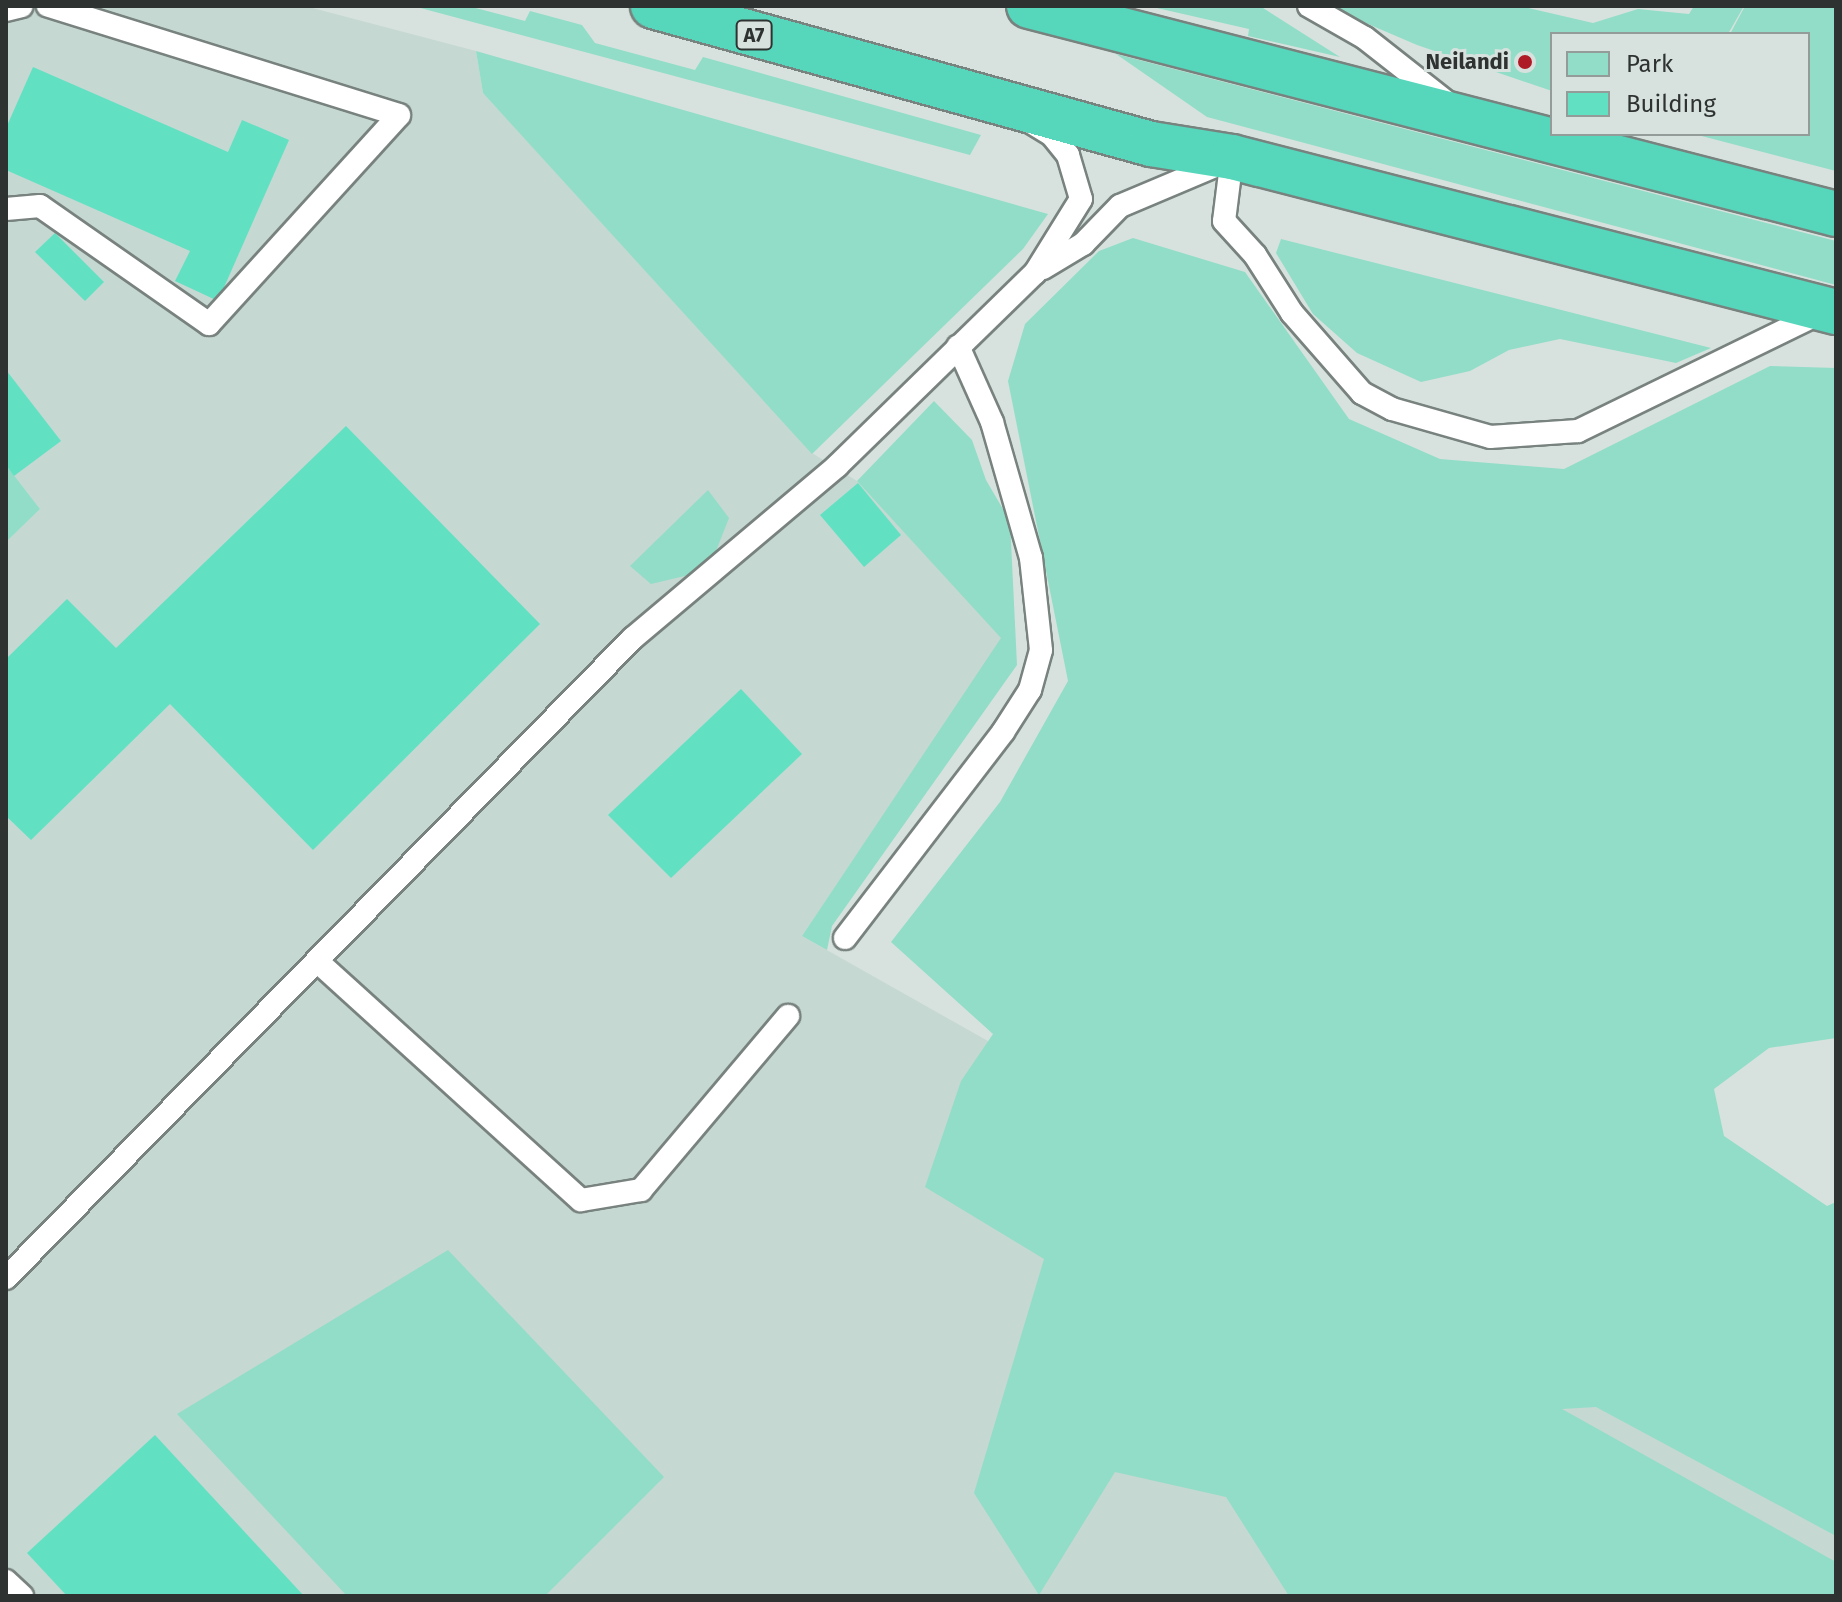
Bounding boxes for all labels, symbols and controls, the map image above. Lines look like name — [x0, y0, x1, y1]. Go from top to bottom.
road number: A7 — [734, 19, 774, 51]
legend — [1550, 32, 1810, 136]
place label: Neilandi — [1425, 49, 1509, 75]
text: Park — [1626, 50, 1673, 78]
marker: Neilandi — [1516, 53, 1534, 71]
text: Building — [1626, 90, 1716, 118]

